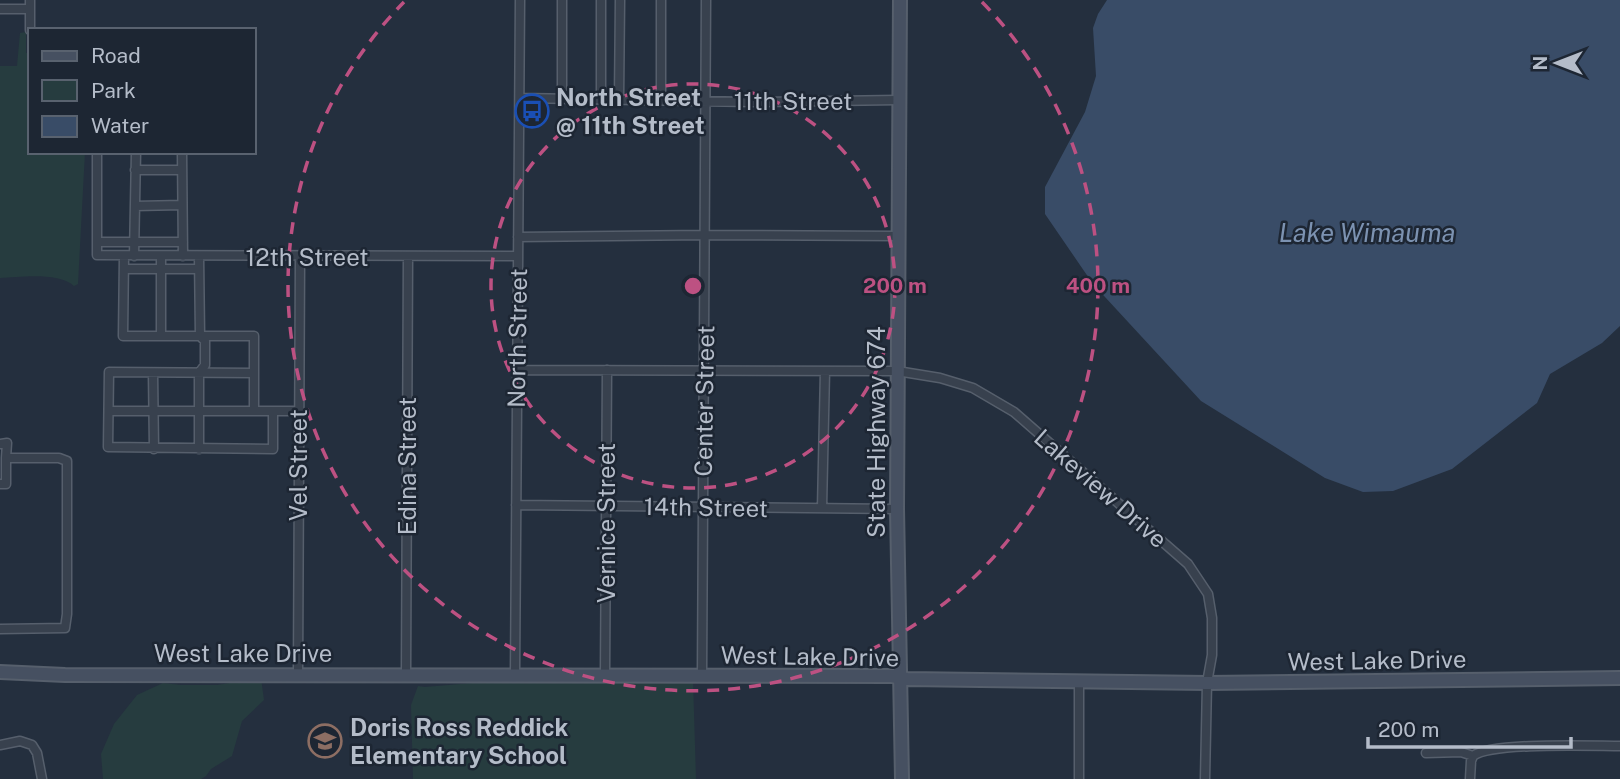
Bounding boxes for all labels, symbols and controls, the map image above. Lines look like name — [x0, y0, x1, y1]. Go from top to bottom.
legend — [28, 28, 256, 154]
north arrow — [1522, 28, 1592, 98]
text: Road — [91, 43, 141, 68]
text: N — [1529, 56, 1551, 70]
text: Park — [91, 78, 136, 103]
place label: North Street @ 11th Street — [556, 83, 705, 139]
street label: 11th Street — [734, 87, 852, 115]
bus stop icon: North Street @ 11th Street — [513, 92, 551, 130]
text: Water — [91, 113, 149, 138]
water label: Lake Wimauma — [1279, 217, 1455, 248]
street label: 12th Street — [245, 243, 369, 271]
street label: North Street — [502, 268, 532, 408]
text: 200 m — [863, 273, 927, 298]
text: 400 m — [1066, 273, 1130, 298]
centre of rings — [681, 274, 705, 298]
street label: Center Street — [689, 325, 719, 477]
street label: State Highway 674 — [862, 326, 890, 538]
street label: Edina Street — [393, 397, 421, 535]
street label: Vel Street — [284, 409, 312, 521]
street label: Lakeview Drive — [1029, 423, 1173, 553]
street label: Vernice Street — [592, 443, 620, 603]
street label: 14th Street — [644, 492, 768, 522]
street label: West Lake Drive — [154, 639, 332, 667]
street label: West Lake Drive — [720, 640, 900, 672]
street label: West Lake Drive — [1287, 644, 1467, 676]
scale bar — [1368, 706, 1571, 750]
place label: Doris Ross Reddick Elementary School — [350, 713, 569, 769]
text: 200 m — [1378, 717, 1439, 742]
school or university icon: Doris Ross Reddick Elementary School — [306, 722, 344, 760]

